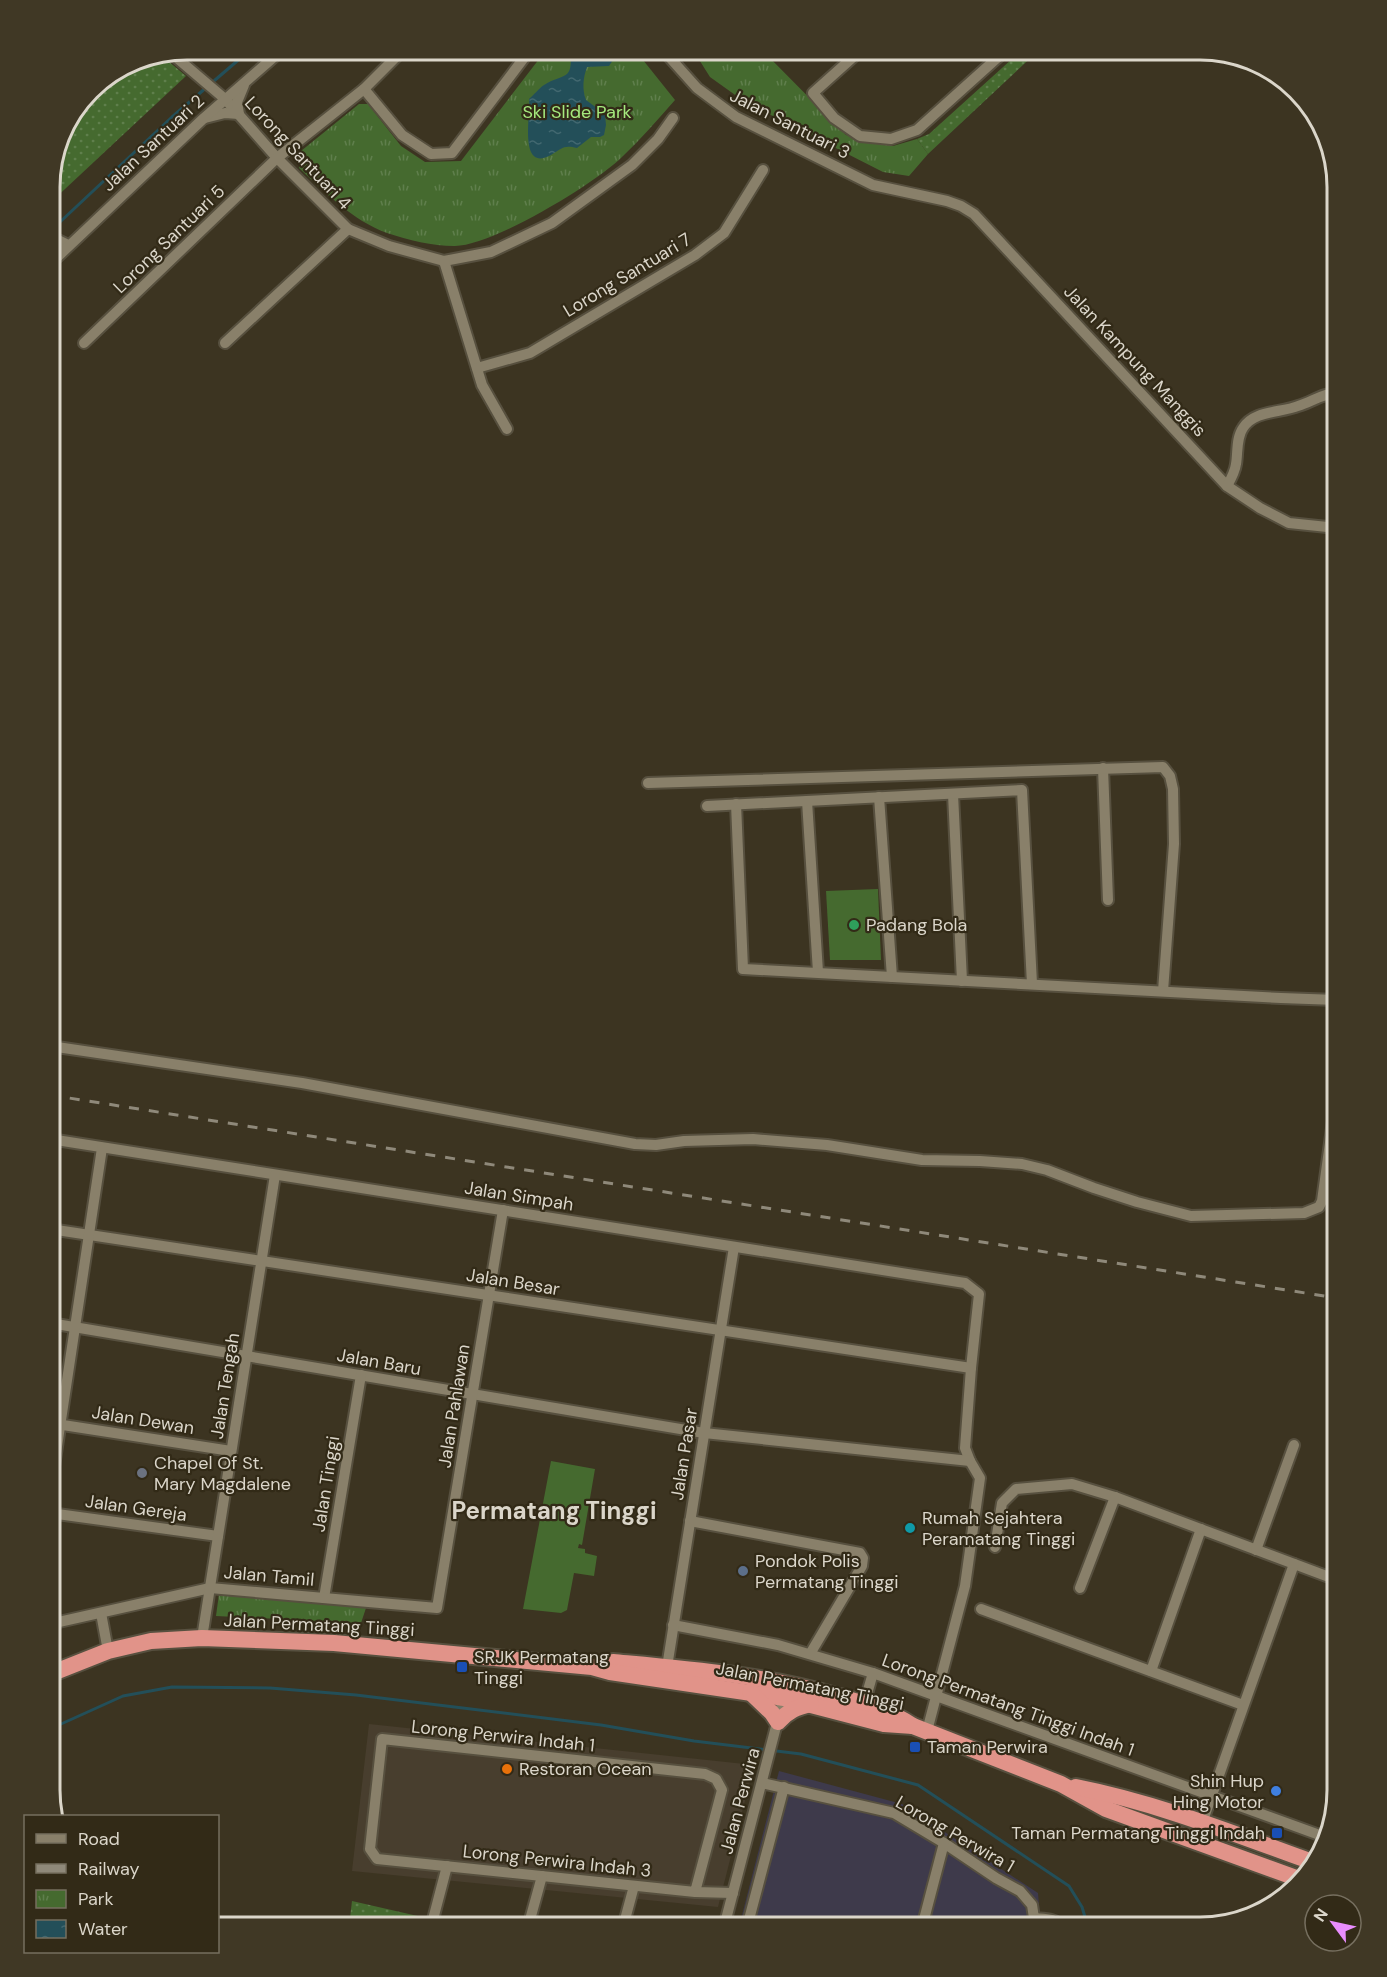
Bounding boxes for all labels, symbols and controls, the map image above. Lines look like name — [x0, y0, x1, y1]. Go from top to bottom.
street label: Jalan Santuari 3 — [726, 83, 854, 165]
street label: Jalan Santuari 2 — [97, 89, 209, 197]
street label: Lorong Santuari 4 — [239, 91, 357, 215]
park label: Ski Slide Park — [522, 100, 632, 124]
street label: Lorong Santuari 5 — [108, 180, 230, 298]
street label: Lorong Santuari 7 — [559, 227, 695, 323]
street label: Jalan Kampung Manggis — [1058, 280, 1212, 442]
place label: Padang Bola — [866, 913, 967, 937]
marker: Padang Bola — [847, 918, 861, 932]
street label: Jalan Simpah — [463, 1176, 575, 1216]
street label: Jalan Besar — [465, 1263, 562, 1301]
street label: Jalan Tengah — [205, 1331, 245, 1441]
street label: Jalan Pahlawan — [432, 1342, 476, 1470]
street label: Jalan Baru — [335, 1343, 423, 1381]
street label: Jalan Dewan — [90, 1400, 196, 1440]
street label: Jalan Pasar — [665, 1406, 703, 1502]
street label: Jalan Tinggi — [307, 1434, 345, 1534]
place label: Chapel Of St. Mary Magdalene — [154, 1451, 291, 1496]
marker: Chapel Of St. Mary Magdalene — [135, 1466, 149, 1480]
street label: Jalan Gereja — [84, 1489, 188, 1527]
district label: Permatang Tinggi — [451, 1495, 657, 1526]
place label: Rumah Sejahtera Peramatang Tinggi — [922, 1506, 1075, 1551]
marker: Rumah Sejahtera Peramatang Tinggi — [903, 1521, 917, 1535]
place label: Pondok Polis Permatang Tinggi — [755, 1549, 899, 1594]
street label: Jalan Tamil — [223, 1560, 315, 1592]
marker: Pondok Polis Permatang Tinggi — [736, 1564, 750, 1578]
street label: Jalan Permatang Tinggi — [223, 1608, 415, 1642]
place label: SRJK Permatang Tinggi — [474, 1645, 609, 1690]
street label: Lorong Permatang Tinggi Indah 1 — [879, 1648, 1137, 1762]
street label: Jalan Permatang Tinggi — [714, 1656, 906, 1716]
marker: SRJK Permatang Tinggi — [455, 1660, 469, 1674]
street label: Lorong Perwira Indah 1 — [410, 1714, 596, 1758]
place label: Taman Perwira — [927, 1735, 1048, 1759]
marker: Taman Perwira — [908, 1740, 922, 1754]
street label: Jalan Perwira — [714, 1745, 766, 1857]
place label: Restoran Ocean — [519, 1757, 652, 1781]
marker: Restoran Ocean — [500, 1762, 514, 1776]
place label: Shin Hup Hing Motor — [1173, 1769, 1264, 1814]
marker: Shin Hup Hing Motor — [1269, 1784, 1283, 1798]
street label: Lorong Perwira 1 — [891, 1790, 1019, 1878]
legend — [24, 1815, 219, 1953]
place label: Taman Permatang Tinggi Indah — [1011, 1821, 1265, 1845]
marker: Taman Permatang Tinggi Indah — [1270, 1826, 1284, 1840]
text: Road — [78, 1827, 120, 1851]
street label: Lorong Perwira Indah 3 — [462, 1839, 652, 1883]
text: Railway — [78, 1857, 140, 1881]
text: Park — [78, 1887, 114, 1911]
north arrow — [1303, 1893, 1363, 1953]
text: N — [1309, 1904, 1333, 1926]
text: Water — [78, 1917, 128, 1941]

